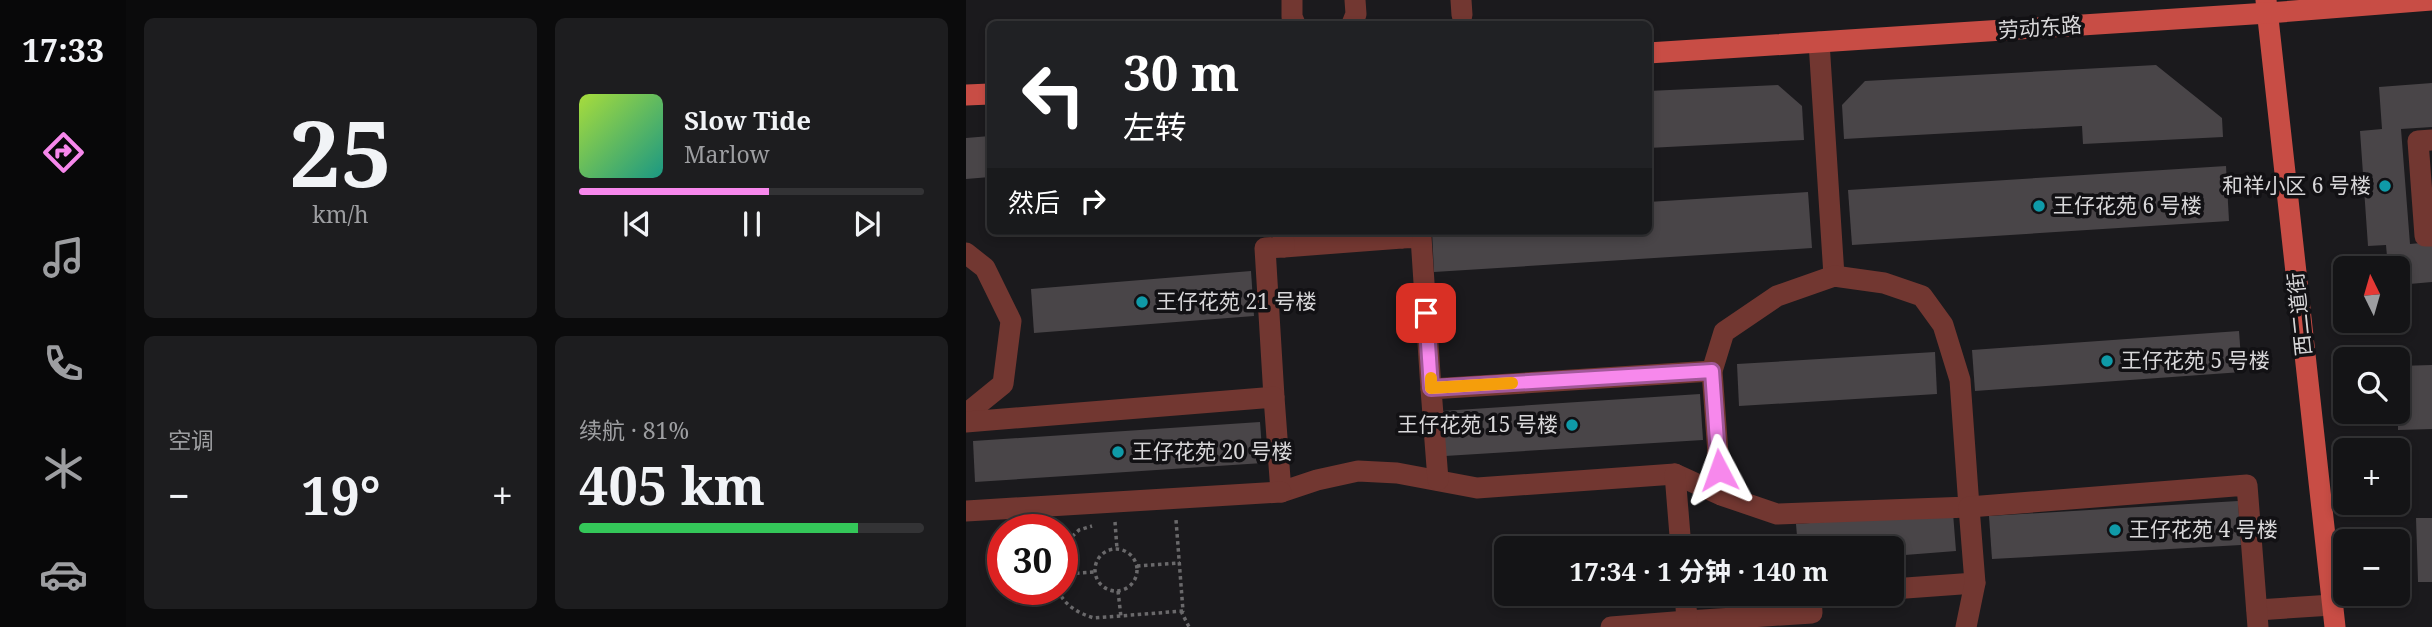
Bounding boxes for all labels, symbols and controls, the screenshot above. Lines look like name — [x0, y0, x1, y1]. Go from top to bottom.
street label: 劳动东路 — [1997, 10, 2083, 44]
text: 17:33 — [22, 28, 104, 71]
text: 30 m — [1123, 39, 1239, 105]
icon: left — [1008, 49, 1099, 140]
text: 25 — [289, 90, 392, 214]
text: Slow Tide — [684, 102, 811, 138]
text: 左转 — [1123, 105, 1187, 148]
icon: directions — [39, 128, 88, 177]
text: Marlow — [684, 138, 770, 170]
place label: 和祥小区 6 号楼 — [2222, 171, 2371, 199]
marker: 和祥小区 6 号楼 — [2377, 178, 2393, 194]
icon: right — [1074, 182, 1112, 220]
text: 然后 — [1008, 184, 1060, 220]
place label: 王仔花苑 6 号楼 — [2053, 191, 2202, 219]
text: km/h — [312, 198, 369, 230]
marker: 王仔花苑 6 号楼 — [2031, 198, 2047, 214]
icon: previous — [618, 205, 656, 243]
icon: pause — [733, 205, 771, 243]
icon: next — [848, 205, 886, 243]
icon: music — [39, 233, 88, 282]
north arrow — [2333, 256, 2410, 332]
map controls — [2333, 256, 2410, 606]
street label: 西二道街 — [2281, 271, 2317, 357]
pin — [1396, 283, 1456, 343]
place label: 王仔花苑 21 号楼 — [1156, 287, 1316, 315]
marker: 王仔花苑 21 号楼 — [1134, 294, 1150, 310]
icon: arrive — [1407, 294, 1445, 332]
icon: phone — [39, 339, 88, 388]
place label: 王仔花苑 5 号楼 — [2121, 346, 2270, 374]
button: search — [2333, 347, 2410, 424]
marker: 王仔花苑 5 号楼 — [2099, 353, 2115, 369]
place label: 王仔花苑 15 号楼 — [1398, 410, 1558, 438]
text: 续航 · 81% — [579, 414, 689, 446]
marker: 王仔花苑 15 号楼 — [1564, 417, 1580, 433]
text: 空调 — [168, 424, 214, 456]
position arrow — [1682, 433, 1756, 507]
place label: 王仔花苑 20 号楼 — [1132, 437, 1292, 465]
button: + — [2333, 438, 2410, 515]
icon: climate — [39, 444, 88, 493]
marker: 王仔花苑 20 号楼 — [1110, 444, 1126, 460]
text: 405 km — [579, 449, 765, 520]
text: 19° — [301, 459, 381, 530]
text: − — [168, 469, 190, 521]
text: + — [492, 469, 513, 521]
speed limit sign: 30 — [987, 514, 1078, 605]
place label: 王仔花苑 4 号楼 — [2129, 515, 2278, 543]
marker: 王仔花苑 4 号楼 — [2107, 522, 2123, 538]
button: − — [2333, 529, 2410, 606]
icon: car — [39, 550, 88, 599]
text: 17:34 · 1 分钟 · 140 m — [1570, 553, 1828, 589]

